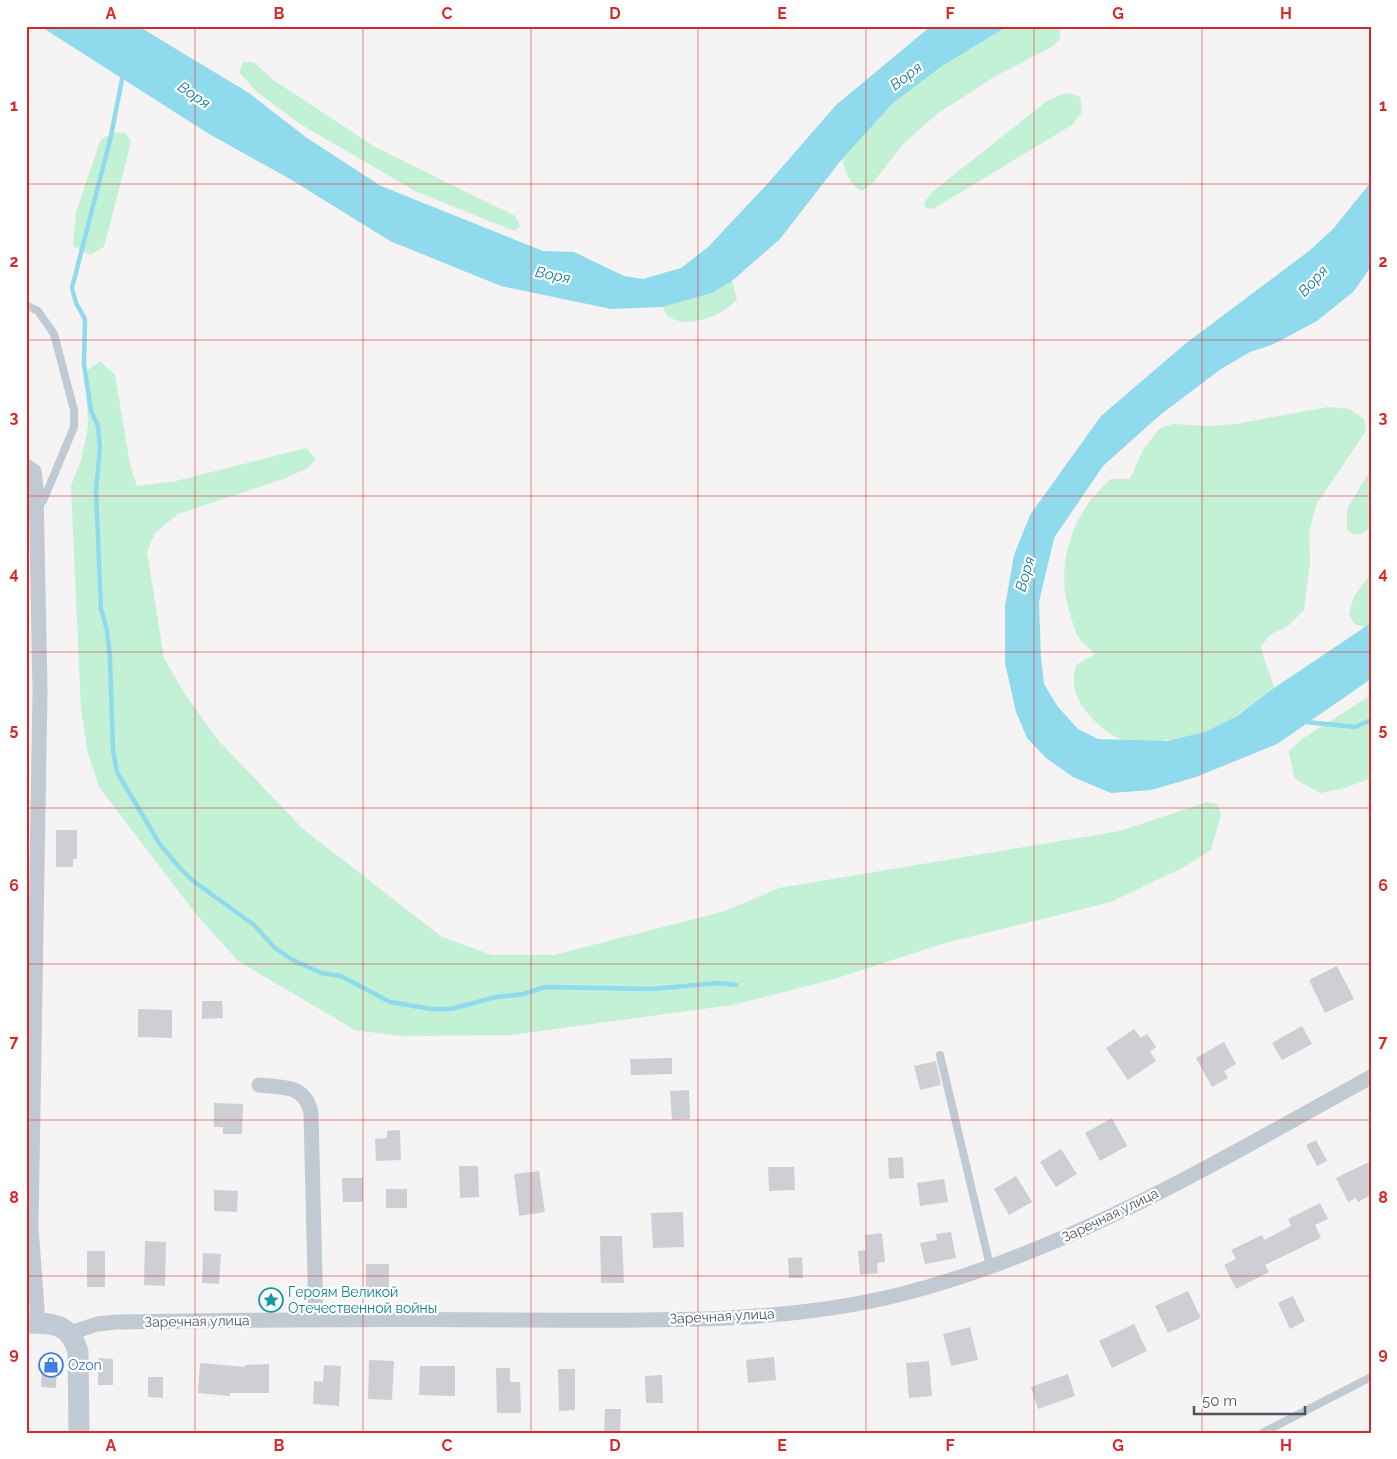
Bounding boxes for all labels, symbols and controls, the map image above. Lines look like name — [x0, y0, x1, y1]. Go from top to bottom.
text: A — [106, 4, 117, 23]
text: B — [274, 4, 285, 23]
text: C — [442, 4, 453, 23]
text: D — [609, 4, 621, 23]
text: E — [777, 4, 787, 23]
text: F — [945, 4, 955, 23]
text: G — [1112, 4, 1124, 23]
text: H — [1280, 4, 1292, 23]
water label: Воря — [886, 58, 926, 94]
water label: Воря — [174, 78, 214, 112]
text: 1 — [10, 96, 18, 115]
text: 1 — [1379, 96, 1387, 115]
text: 2 — [9, 252, 19, 271]
text: 2 — [1378, 252, 1388, 271]
water label: Воря — [1294, 262, 1332, 300]
water label: Воря — [534, 263, 572, 287]
text: 3 — [10, 408, 19, 427]
text: 3 — [1379, 408, 1388, 427]
water label: Воря — [1011, 554, 1039, 594]
text: 4 — [9, 564, 19, 583]
text: 4 — [1378, 564, 1388, 583]
text: 5 — [10, 720, 19, 739]
text: 5 — [1379, 720, 1388, 739]
text: 6 — [9, 876, 19, 895]
text: 6 — [1378, 876, 1388, 895]
text: 7 — [10, 1032, 19, 1051]
text: 7 — [1379, 1032, 1388, 1051]
street label: Заречная улица — [1059, 1185, 1161, 1245]
text: 8 — [9, 1188, 19, 1207]
text: 8 — [1378, 1188, 1388, 1207]
place label: Героям Великой Отечественной войны — [288, 1284, 437, 1316]
place icon: Героям Великой Отечественной войны — [258, 1287, 284, 1313]
street label: Заречная улица — [669, 1305, 775, 1327]
street label: Заречная улица — [144, 1312, 250, 1330]
text: 9 — [9, 1344, 19, 1363]
text: 9 — [1378, 1344, 1388, 1363]
shop icon: Ozon — [38, 1352, 64, 1378]
place label: Ozon — [68, 1357, 102, 1373]
scale bar — [1194, 1384, 1306, 1416]
text: 50 m — [1202, 1392, 1237, 1410]
text: A — [106, 1436, 117, 1455]
text: B — [274, 1436, 285, 1455]
text: C — [442, 1436, 453, 1455]
text: D — [609, 1436, 621, 1455]
text: E — [777, 1436, 787, 1455]
text: F — [945, 1436, 955, 1455]
text: G — [1112, 1436, 1124, 1455]
text: H — [1280, 1436, 1292, 1455]

